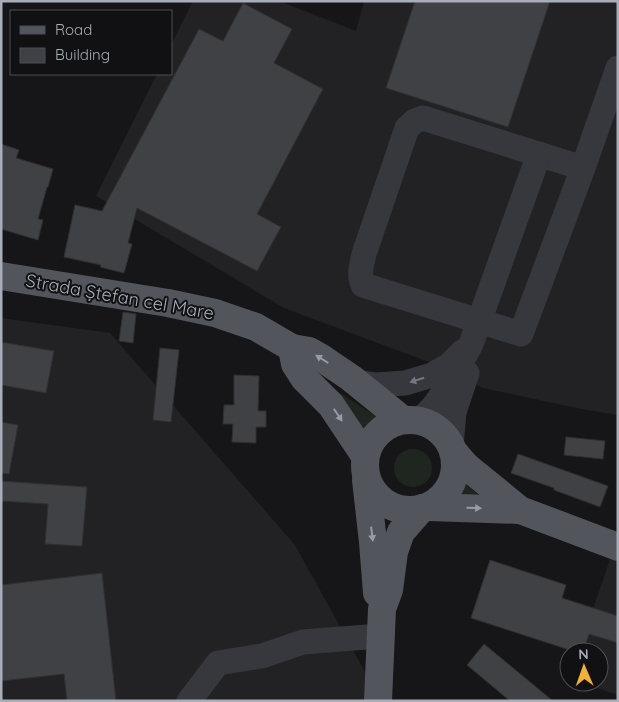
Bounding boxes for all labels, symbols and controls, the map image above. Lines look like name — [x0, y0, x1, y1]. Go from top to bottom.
legend — [10, 10, 172, 75]
text: Road — [55, 20, 92, 39]
text: Building — [55, 45, 110, 64]
street label: Strada Ștefan cel Mare — [24, 269, 216, 324]
one-way arrow — [316, 354, 329, 364]
one-way arrow — [409, 376, 424, 384]
one-way arrow — [333, 409, 343, 422]
one-way arrow — [467, 504, 483, 512]
one-way arrow — [368, 526, 376, 542]
north arrow — [559, 642, 609, 692]
text: N — [578, 645, 589, 663]

